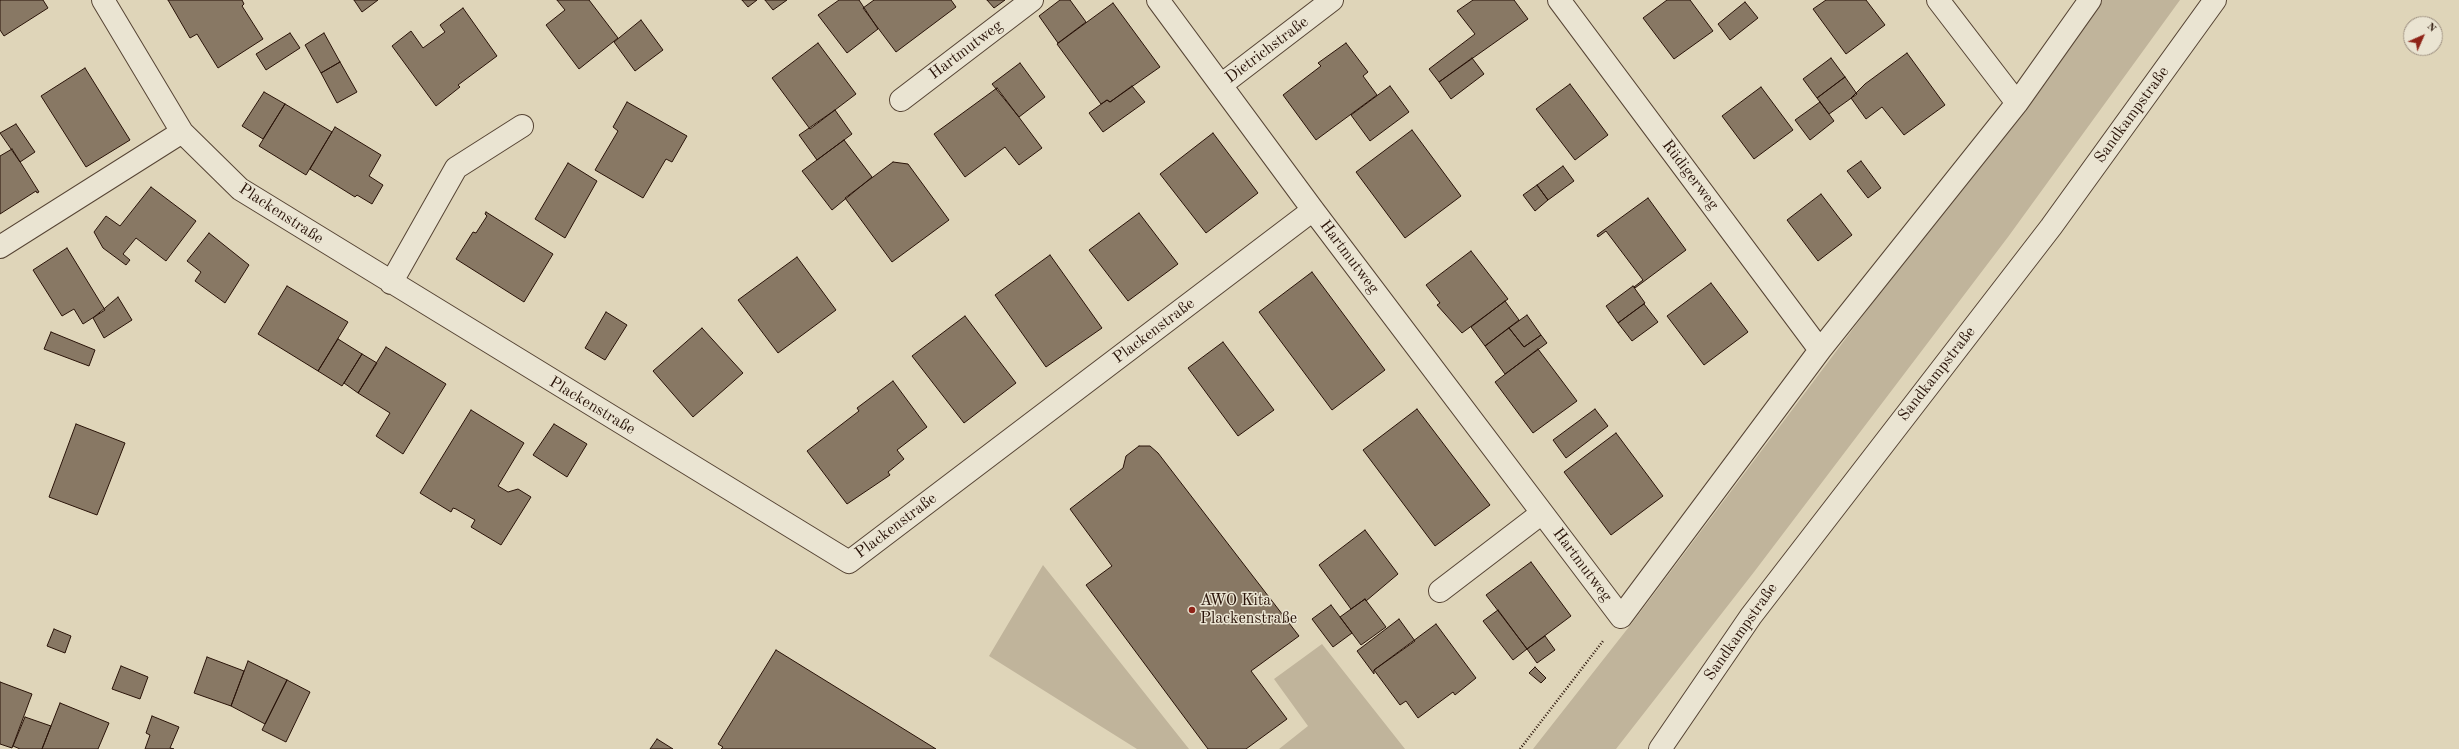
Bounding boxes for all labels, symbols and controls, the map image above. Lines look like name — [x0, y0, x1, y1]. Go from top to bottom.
street label: Dietrichstraße — [1222, 13, 1312, 87]
street label: Hartmutweg — [925, 16, 1007, 84]
north arrow — [2403, 16, 2443, 56]
text: N — [2424, 21, 2438, 35]
street label: Sandkampstraße — [2090, 63, 2174, 167]
street label: Rüdigerweg — [1657, 136, 1723, 214]
street label: Plackenstraße — [235, 179, 327, 249]
street label: Hartmutweg — [1315, 216, 1383, 298]
street label: Plackenstraße — [1109, 294, 1199, 368]
street label: Sandkampstraße — [1894, 323, 1980, 425]
street label: Plackenstraße — [545, 373, 639, 439]
street label: Plackenstraße — [851, 489, 941, 563]
street label: Hartmutweg — [1548, 524, 1616, 606]
street label: Sandkampstraße — [1700, 579, 1782, 685]
place label: AWO Kita Plackenstraße — [1200, 591, 1297, 629]
marker: AWO Kita Plackenstraße — [1187, 605, 1197, 615]

